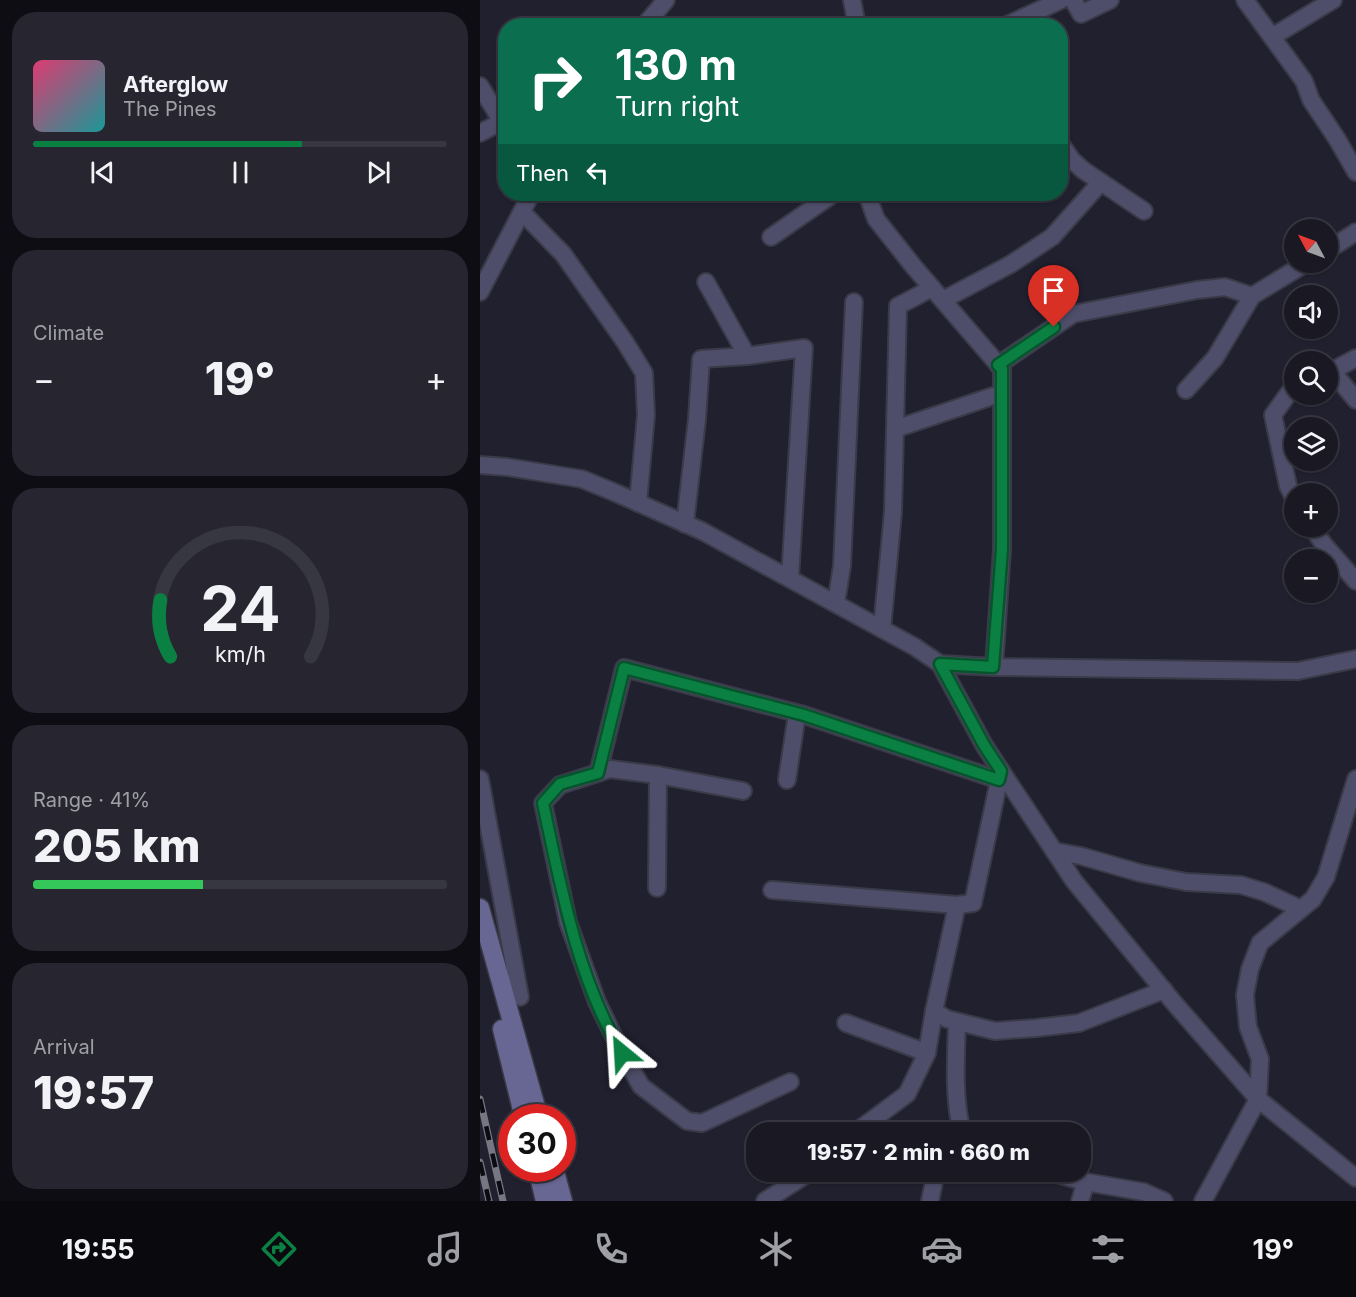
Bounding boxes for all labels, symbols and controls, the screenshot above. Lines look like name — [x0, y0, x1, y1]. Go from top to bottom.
text: 130 m — [615, 39, 737, 90]
icon: right — [516, 42, 594, 120]
text: Afterglow — [123, 71, 228, 97]
text: Turn right — [615, 90, 739, 123]
text: The Pines — [123, 97, 217, 121]
icon: previous — [86, 156, 119, 189]
icon: pause — [224, 156, 257, 189]
icon: next — [362, 156, 395, 189]
icon: left — [581, 156, 614, 189]
text: Then — [516, 160, 569, 186]
north arrow — [1284, 219, 1338, 273]
map controls — [1284, 219, 1338, 603]
pin — [1028, 265, 1079, 327]
icon: arrive — [1037, 274, 1070, 307]
button: sound — [1284, 285, 1338, 339]
text: Climate — [33, 321, 104, 345]
text: 19° — [205, 351, 275, 406]
button: search — [1284, 351, 1338, 405]
text: − — [33, 359, 55, 399]
text: + — [425, 359, 447, 399]
button: layers — [1284, 417, 1338, 471]
button: + — [1284, 483, 1338, 537]
button: − — [1284, 549, 1338, 603]
text: 24 — [200, 572, 280, 647]
text: km/h — [215, 642, 265, 668]
text: Range · 41% — [33, 788, 150, 812]
text: 205 km — [33, 818, 200, 873]
position arrow — [590, 1021, 654, 1085]
text: Arrival — [33, 1035, 95, 1059]
text: 19:57 — [33, 1065, 154, 1120]
speed limit sign: 30 — [498, 1104, 576, 1182]
text: 19:57 · 2 min · 660 m — [807, 1139, 1030, 1165]
icon: directions — [258, 1228, 300, 1270]
icon: music — [424, 1228, 466, 1270]
icon: phone — [590, 1228, 632, 1270]
icon: climate — [755, 1228, 797, 1270]
icon: car — [921, 1228, 963, 1270]
icon: filters — [1087, 1228, 1129, 1270]
text: 19:55 — [62, 1233, 135, 1266]
text: 19° — [1252, 1233, 1294, 1266]

